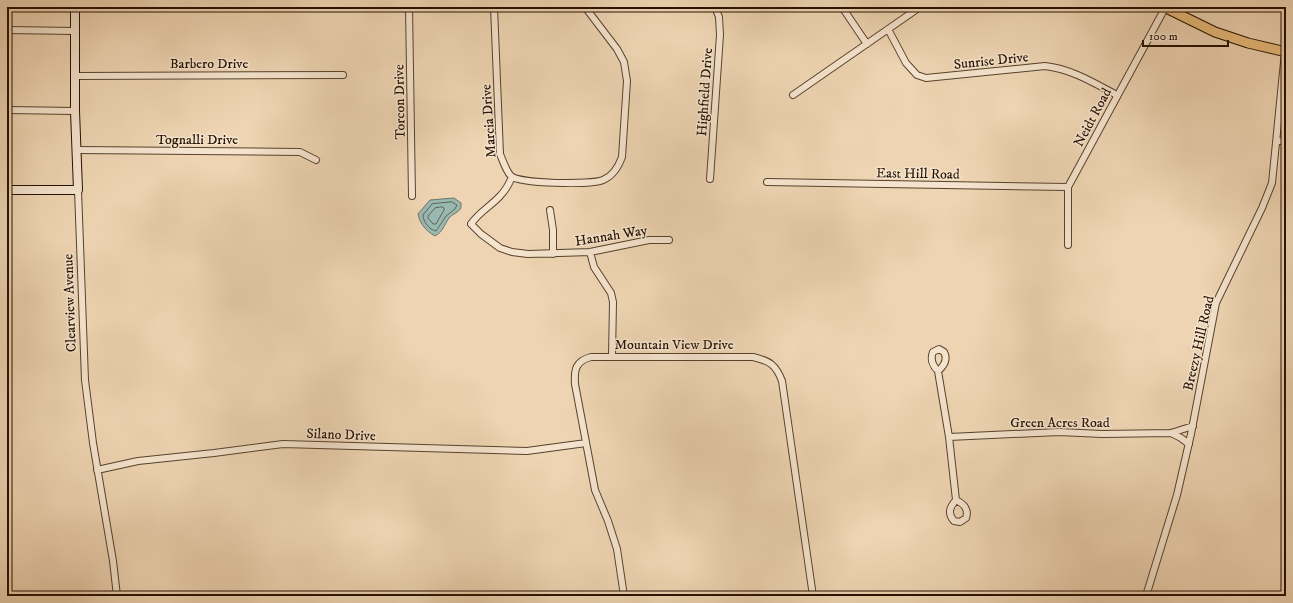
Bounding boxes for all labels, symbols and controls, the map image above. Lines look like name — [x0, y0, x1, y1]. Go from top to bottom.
scale bar — [1143, 22, 1228, 48]
text: 100 m — [1149, 29, 1178, 44]
street label: Highfield Drive — [693, 47, 717, 137]
street label: Sunrise Drive — [953, 48, 1029, 74]
street label: Barbero Drive — [170, 55, 248, 73]
street label: Torcon Drive — [390, 64, 410, 140]
street label: Marcia Drive — [477, 83, 501, 158]
street label: Neidt Road — [1070, 85, 1116, 150]
street label: Tognalli Drive — [156, 131, 238, 149]
street label: East Hill Road — [876, 164, 960, 184]
street label: Hannah Way — [574, 221, 649, 251]
street label: Clearview Avenue — [59, 253, 81, 352]
street label: Breezy Hill Road — [1179, 294, 1219, 393]
street label: Mountain View Drive — [614, 336, 734, 354]
street label: Green Acres Road — [1010, 414, 1110, 432]
street label: Silano Drive — [306, 425, 376, 445]

